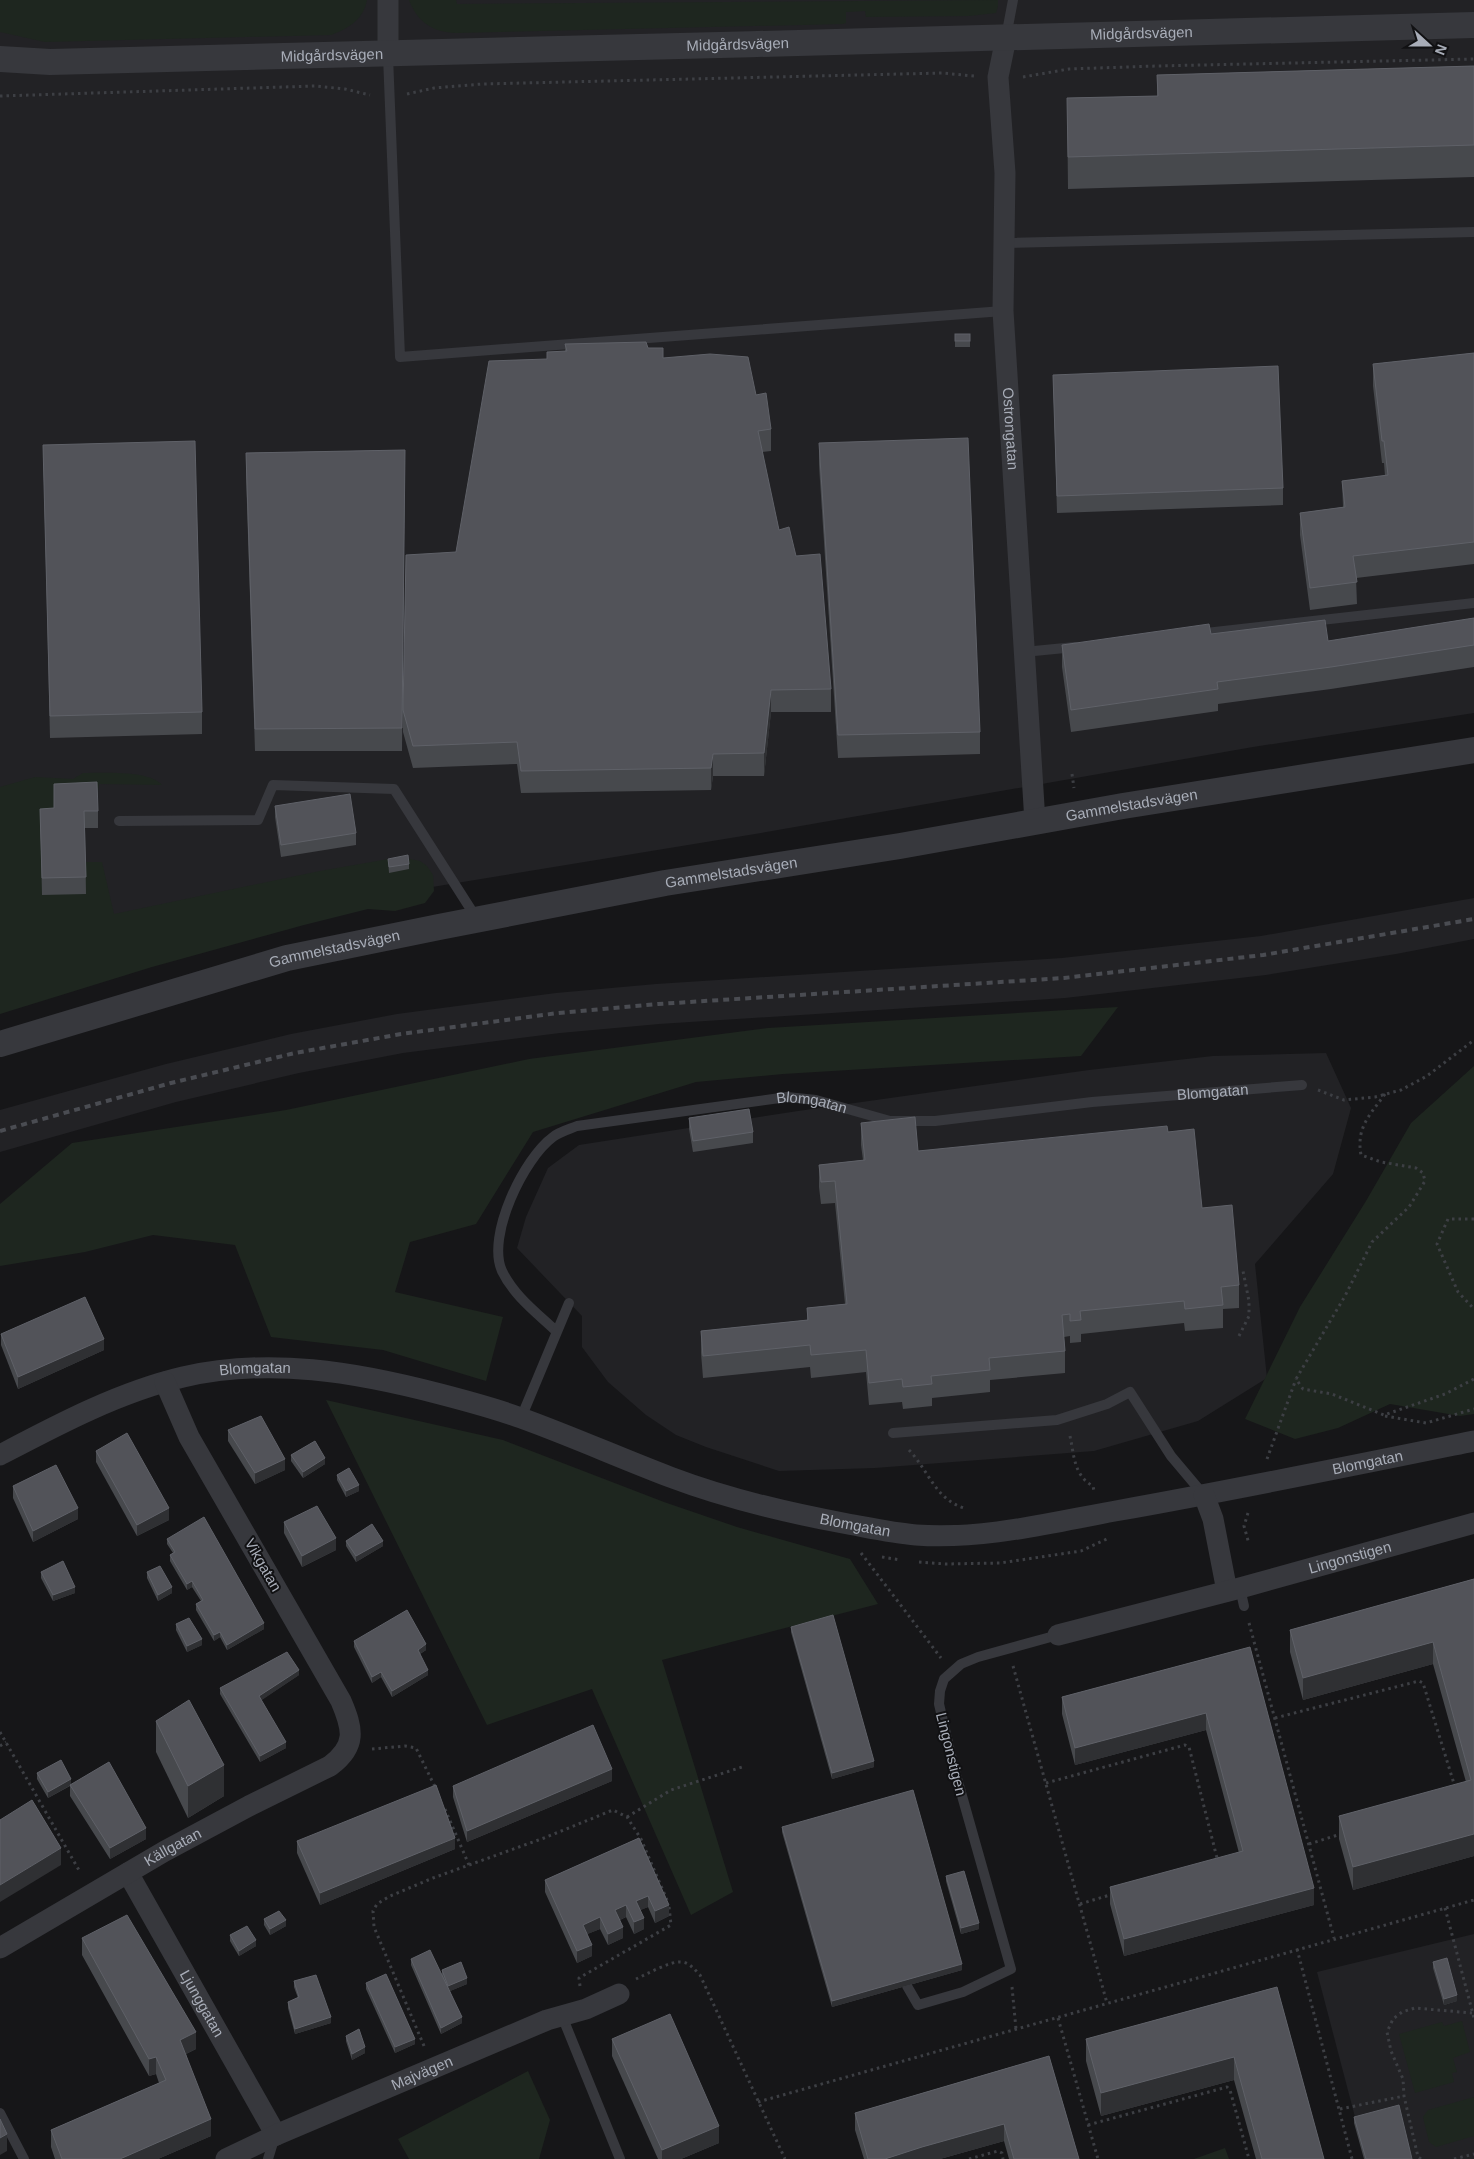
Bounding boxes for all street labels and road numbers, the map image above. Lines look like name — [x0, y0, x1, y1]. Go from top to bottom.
street label: Midgårdsvägen — [1090, 23, 1193, 43]
street label: Midgårdsvägen — [686, 34, 789, 54]
street label: Midgårdsvägen — [280, 45, 383, 65]
street label: Ostrongatan — [1000, 387, 1022, 470]
street label: Gammelstadsvägen — [1064, 785, 1199, 824]
street label: Gammelstadsvägen — [664, 853, 798, 891]
street label: Gammelstadsvägen — [267, 926, 401, 971]
street label: Blomgatan — [1176, 1080, 1249, 1103]
street label: Blomgatan — [775, 1088, 849, 1116]
street label: Blomgatan — [218, 1359, 291, 1379]
street label: Blomgatan — [1331, 1447, 1404, 1478]
street label: Blomgatan — [818, 1510, 892, 1540]
street label: Vikgatan — [242, 1535, 285, 1594]
street label: Lingonstigen — [1306, 1537, 1393, 1577]
street label: Lingonstigen — [933, 1711, 970, 1797]
street label: Källgatan — [141, 1824, 204, 1869]
street label: Ljunggatan — [177, 1967, 228, 2040]
street label: Majvägen — [388, 2052, 455, 2093]

